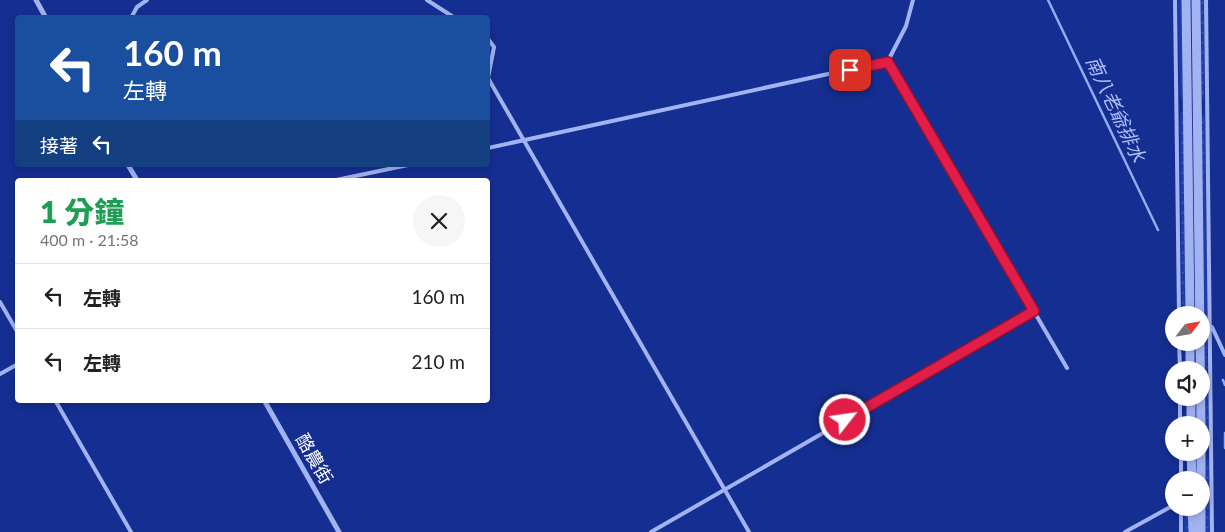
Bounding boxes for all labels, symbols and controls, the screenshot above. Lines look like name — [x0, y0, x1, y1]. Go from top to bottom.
text: 160 m — [123, 31, 222, 73]
icon: left — [40, 35, 105, 100]
pin — [829, 49, 871, 91]
water label: 南八老爺排水 — [1082, 52, 1151, 166]
icon: arrive — [836, 56, 864, 84]
text: 左轉 — [123, 77, 167, 104]
icon: left — [88, 130, 116, 158]
text: 接著 — [40, 134, 78, 157]
text: 1 分鐘 — [40, 193, 124, 229]
button: close — [413, 195, 465, 247]
text: 400 m · 21:58 — [40, 230, 139, 249]
icon: left — [40, 282, 68, 310]
text: 160 m — [411, 285, 465, 308]
text: 左轉 — [83, 286, 121, 309]
north arrow — [1165, 306, 1210, 351]
map controls — [1165, 306, 1210, 516]
icon: left — [40, 347, 68, 375]
text: 210 m — [411, 350, 465, 373]
text: 左轉 — [83, 351, 121, 374]
button: sound — [1165, 361, 1210, 406]
position arrow — [818, 393, 870, 445]
button: + — [1165, 416, 1210, 461]
street label: 酪農街 — [292, 430, 338, 487]
button: − — [1165, 471, 1210, 516]

